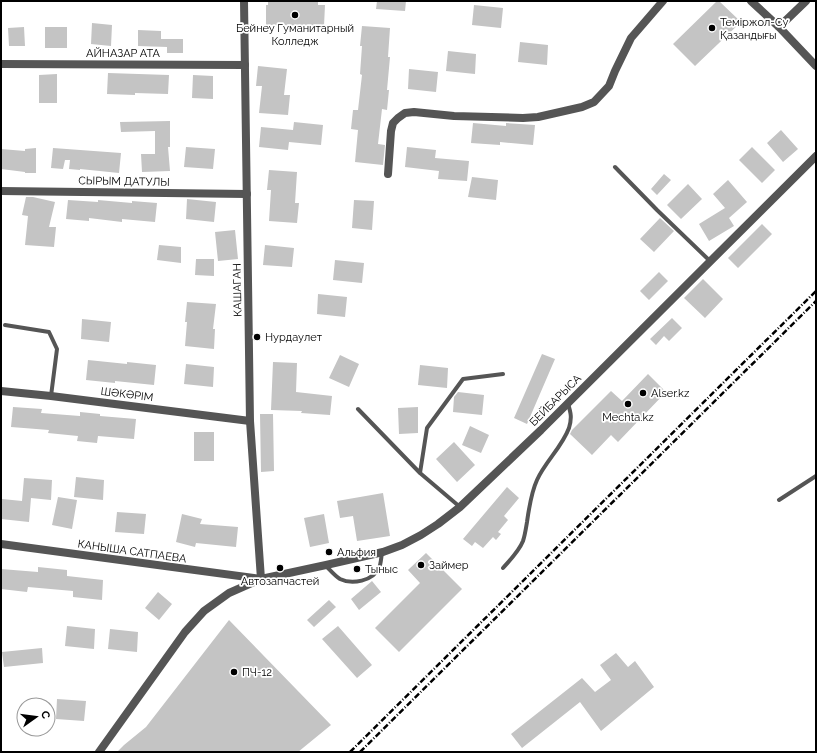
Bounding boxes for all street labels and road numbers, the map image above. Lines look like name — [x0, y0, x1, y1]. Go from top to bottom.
street label: АЙНАЗАР АТА — [86, 47, 161, 60]
street label: СЫРЫМ ДАТУЛЫ — [78, 174, 170, 189]
street label: КАШАГАН — [231, 263, 244, 317]
street label: БЕЙБАРЫСА — [527, 371, 584, 429]
street label: ШӘКӘРІМ — [100, 385, 154, 404]
street label: КАНЫША САТПАЕВА — [77, 537, 188, 566]

